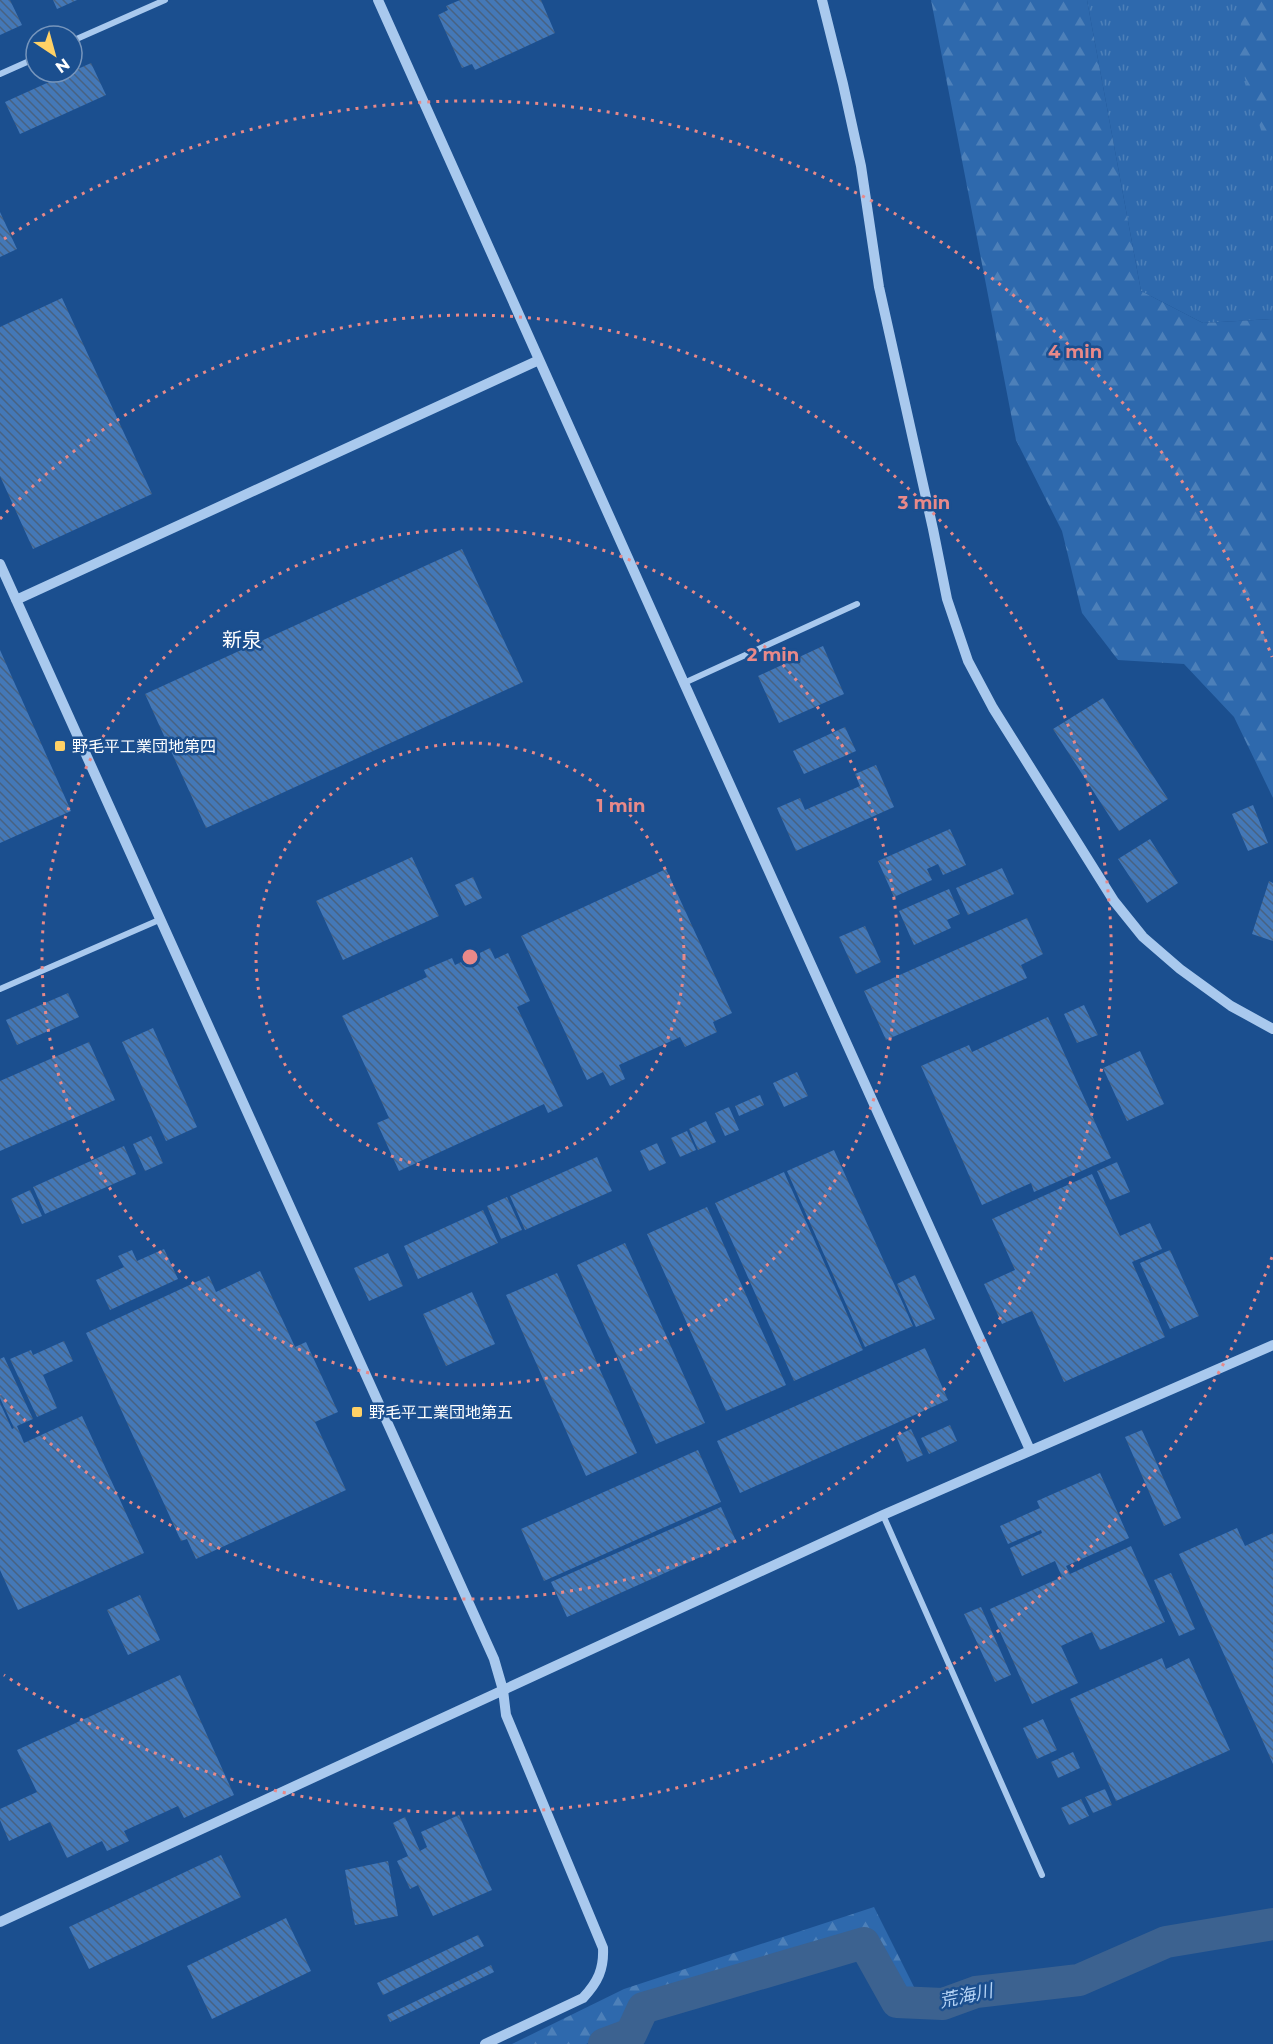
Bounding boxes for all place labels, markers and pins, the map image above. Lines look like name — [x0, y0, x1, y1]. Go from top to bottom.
place label: 野毛平工業団地第四 — [72, 737, 216, 756]
marker: 野毛平工業団地第四 — [53, 739, 67, 753]
centre of rings — [460, 947, 480, 967]
place label: 野毛平工業団地第五 — [369, 1403, 513, 1422]
marker: 野毛平工業団地第五 — [350, 1405, 364, 1419]

